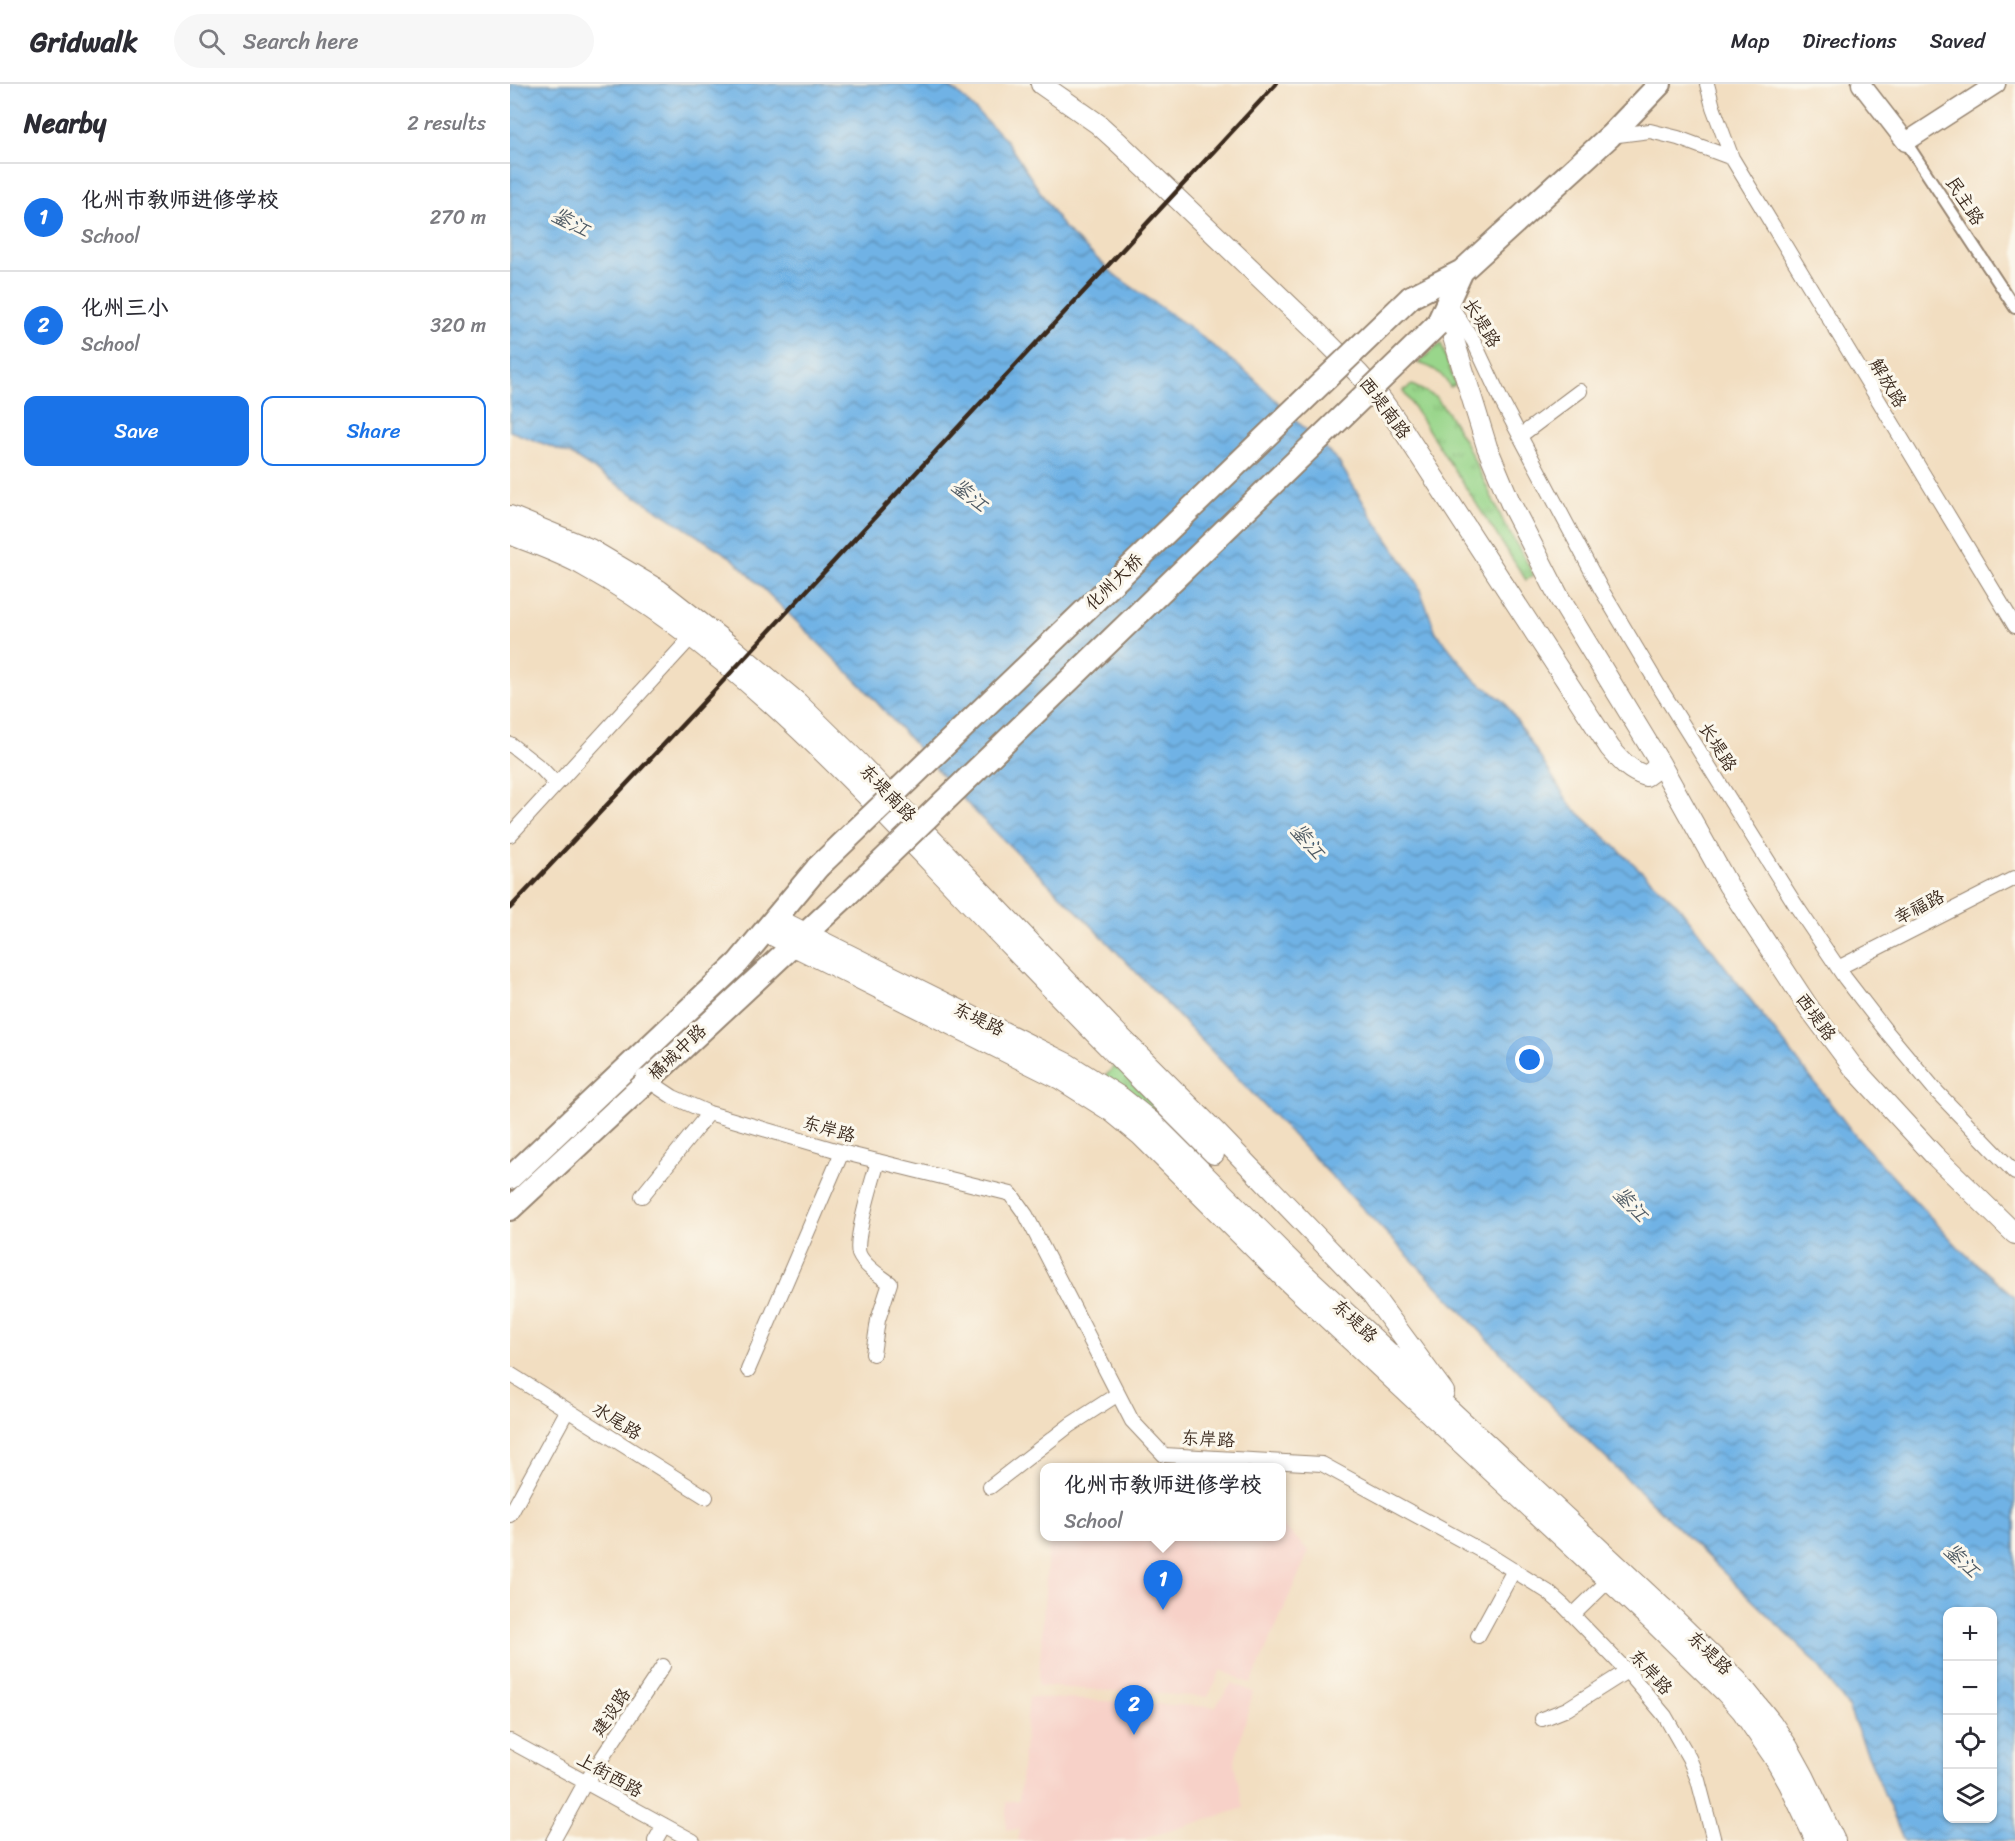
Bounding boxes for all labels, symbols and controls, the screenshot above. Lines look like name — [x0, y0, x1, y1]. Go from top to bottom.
search box — [174, 14, 594, 68]
text: Gridwalk — [30, 17, 138, 66]
text: Search here — [243, 22, 359, 61]
text: Map — [1731, 22, 1769, 60]
text: Directions — [1802, 22, 1897, 60]
text: Saved — [1930, 22, 1985, 60]
icon: search — [195, 25, 228, 58]
text: Nearby — [24, 100, 106, 146]
text: 2 results — [407, 106, 486, 141]
street label: 民主路 — [1937, 170, 1993, 232]
text: 化州市教师进修学校 — [81, 180, 279, 219]
water label: 鉴江 — [545, 198, 598, 248]
text: 1 — [39, 200, 48, 235]
text: 270 m — [430, 200, 486, 235]
text: School — [81, 219, 140, 254]
text: 化州三小 — [81, 288, 169, 327]
street label: 长堤路 — [1454, 292, 1510, 354]
text: 2 — [38, 308, 49, 343]
text: 320 m — [430, 308, 486, 343]
text: School — [81, 327, 140, 362]
street label: 解放路 — [1860, 352, 1916, 414]
street label: 西堤南路 — [1351, 370, 1419, 446]
button: Save — [24, 396, 249, 466]
button: Share — [261, 396, 486, 466]
water label: 鉴江 — [943, 469, 997, 522]
street label: 化州大桥 — [1077, 545, 1151, 619]
street label: 长堤路 — [1690, 716, 1746, 778]
street label: 东堤南路 — [851, 756, 925, 830]
water label: 鉴江 — [1281, 815, 1335, 869]
street label: 幸福路 — [1888, 880, 1950, 934]
street label: 西堤路 — [1787, 986, 1845, 1048]
street label: 东堤路 — [948, 993, 1010, 1045]
street label: 橘城中路 — [640, 1016, 714, 1088]
your location — [1515, 1045, 1544, 1074]
street label: 东岸路 — [799, 1106, 859, 1152]
water label: 鉴江 — [1604, 1178, 1658, 1232]
street label: 东堤路 — [1324, 1291, 1386, 1351]
street label: 水尾路 — [586, 1393, 648, 1449]
street label: 东岸路 — [1180, 1422, 1236, 1456]
popup — [1040, 1463, 1286, 1541]
text: 化州市教师进修学校 — [1064, 1465, 1262, 1504]
text: School — [1064, 1504, 1123, 1539]
water label: 鉴江 — [1935, 1534, 1989, 1588]
pin: 1 — [1144, 1560, 1182, 1610]
map controls — [1943, 1607, 1997, 1823]
button: + — [1943, 1607, 1997, 1661]
street label: 东堤路 — [1679, 1623, 1741, 1683]
street label: 东岸路 — [1621, 1641, 1681, 1703]
button: − — [1943, 1661, 1997, 1715]
street label: 建设路 — [583, 1681, 639, 1743]
pin: 2 — [1114, 1686, 1154, 1735]
button: locate — [1943, 1715, 1997, 1769]
street label: 上街西路 — [571, 1744, 649, 1806]
button: layers — [1943, 1769, 1997, 1823]

